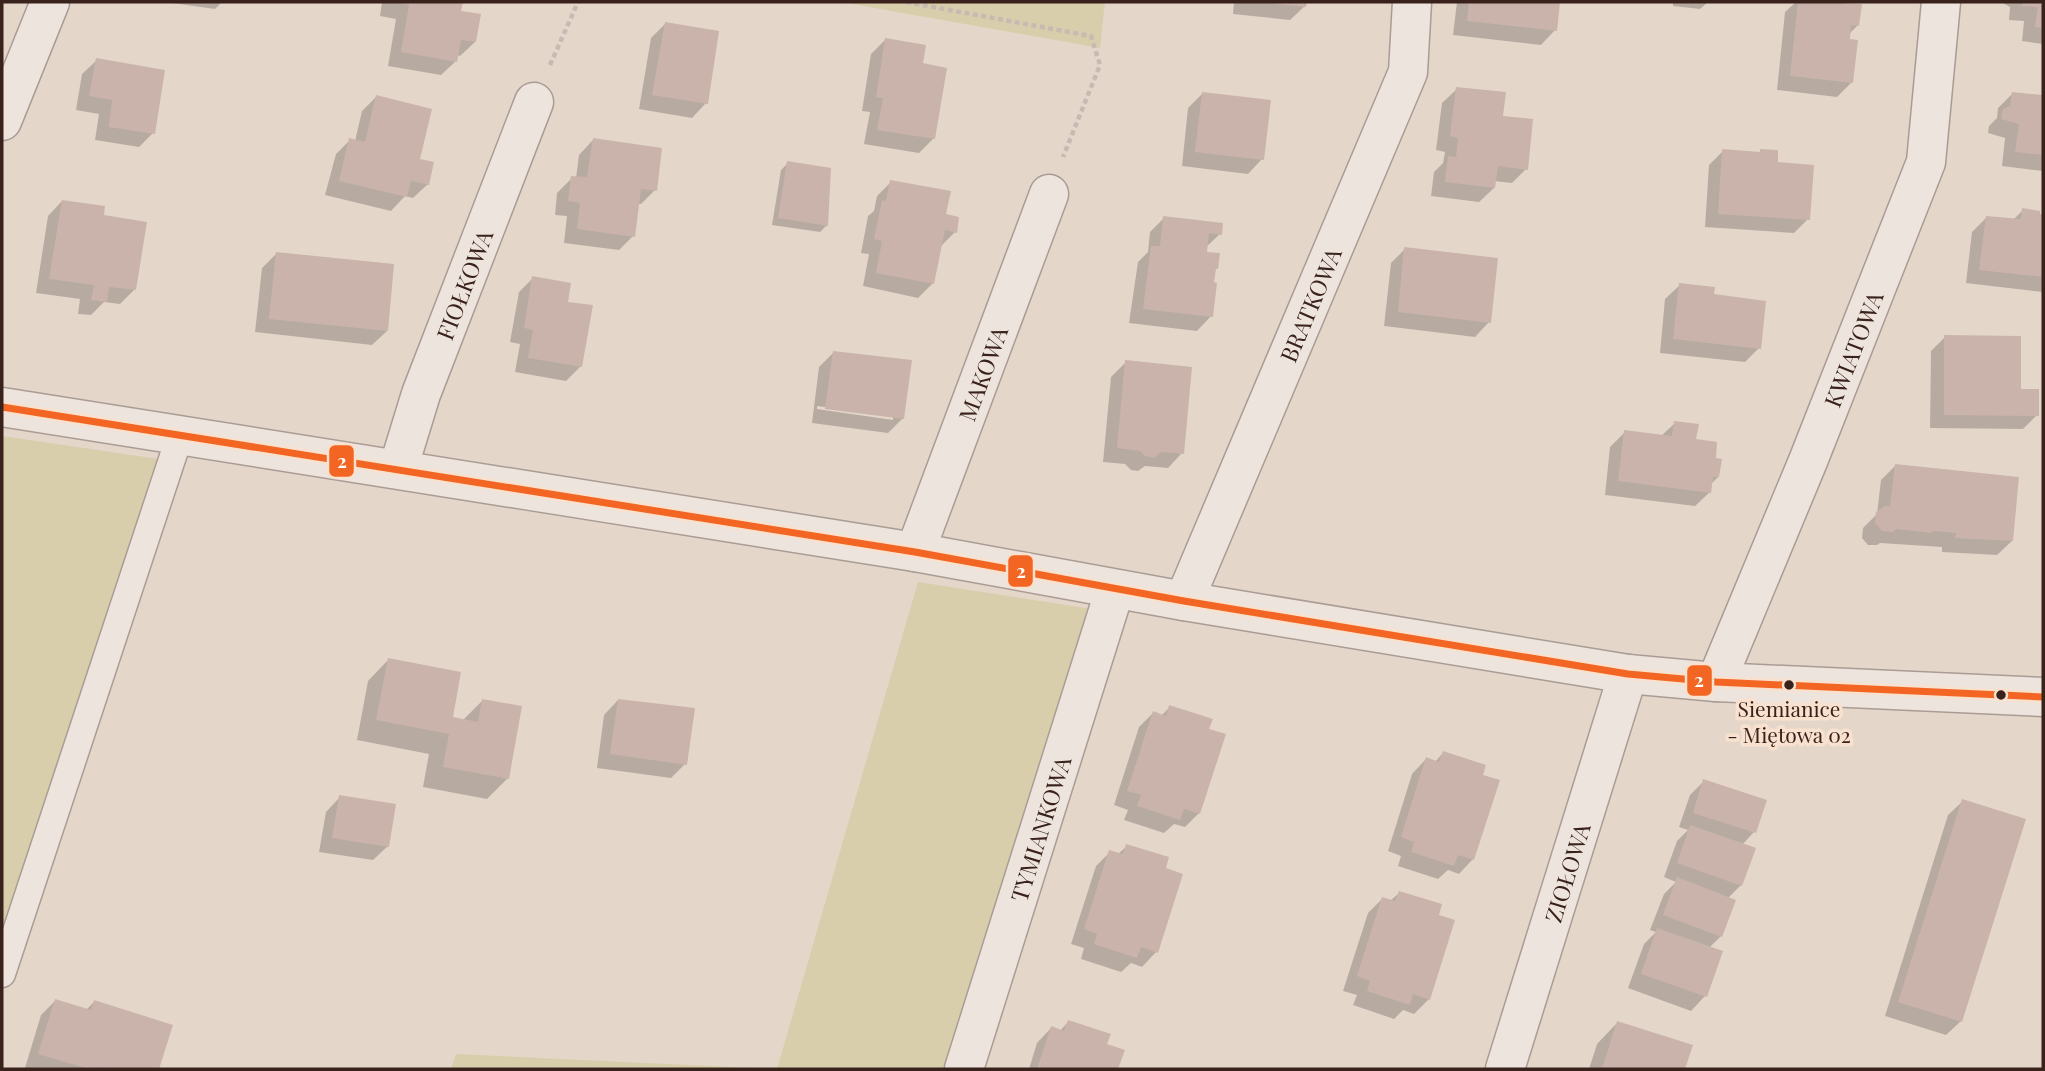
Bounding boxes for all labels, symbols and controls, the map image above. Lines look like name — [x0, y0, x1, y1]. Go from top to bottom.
street label: FIOŁKOWA — [428, 224, 499, 344]
street label: BRATKOWA — [1272, 242, 1348, 366]
street label: KWIATOWA — [1815, 286, 1889, 411]
street label: MAKOWA — [950, 321, 1014, 425]
line badge: 2 — [328, 444, 355, 478]
text: 2 — [337, 447, 347, 473]
line badge: 2 — [1007, 554, 1034, 588]
text: 2 — [1016, 557, 1026, 583]
line badge: 2 — [1686, 664, 1713, 697]
text: 2 — [1694, 666, 1704, 692]
marker: Siemianice - Miętowa 02 — [1782, 678, 1796, 692]
unlabelled marker — [1994, 688, 2008, 702]
place label: Siemianice - Miętowa 02 — [1727, 694, 1851, 748]
street label: TYMIANKOWA — [1002, 752, 1077, 905]
street label: ZIOŁOWA — [1536, 818, 1596, 926]

